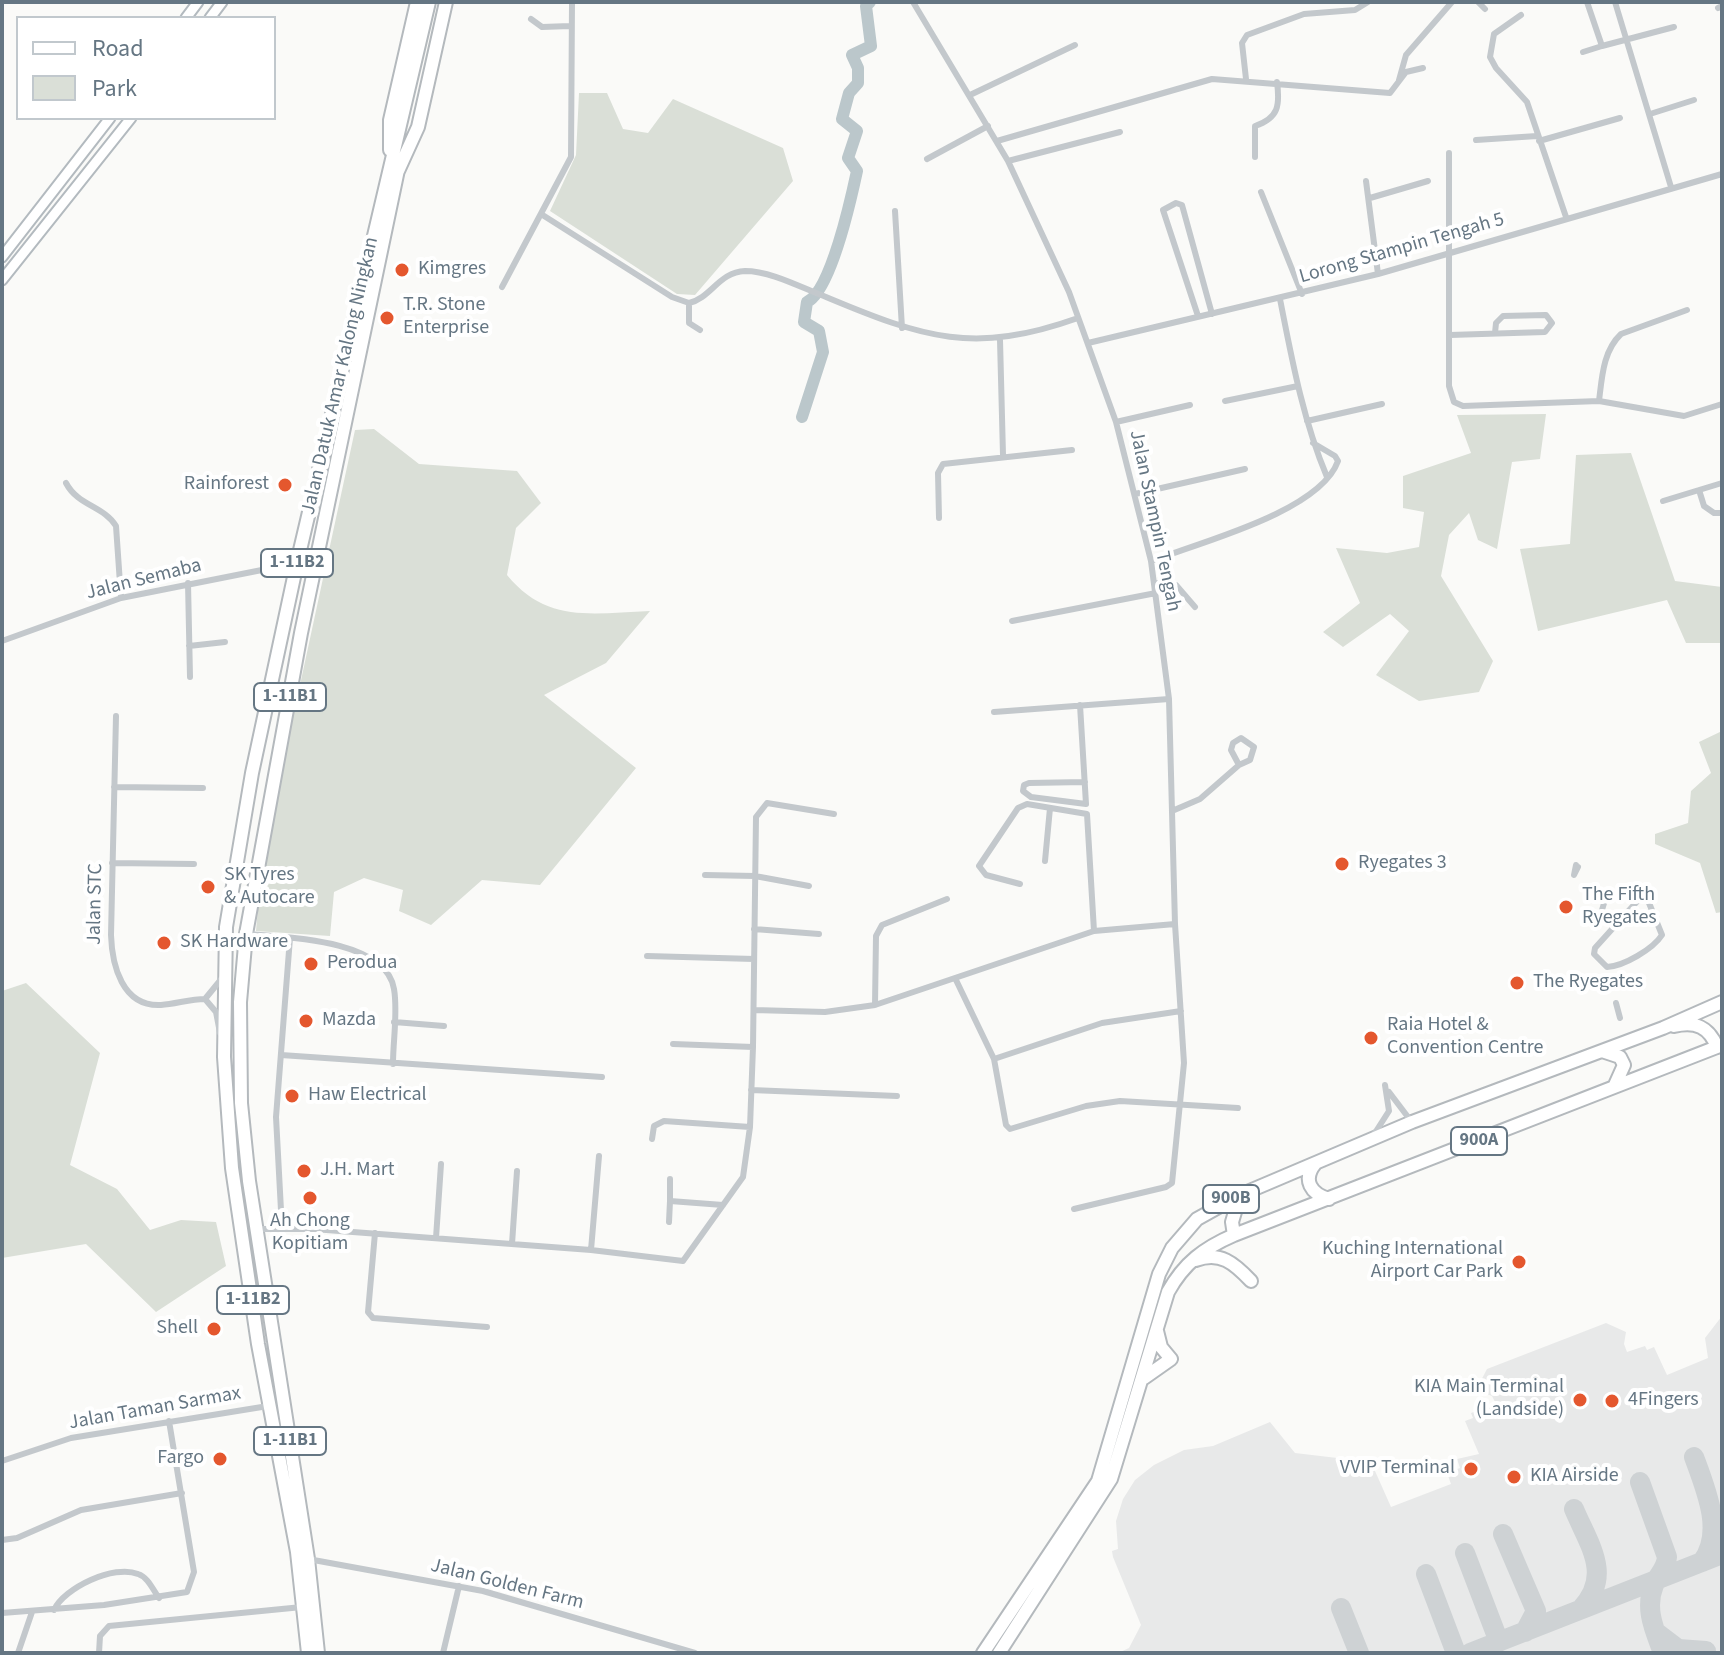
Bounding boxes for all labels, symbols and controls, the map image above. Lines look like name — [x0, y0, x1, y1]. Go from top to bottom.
legend — [16, 16, 276, 120]
text: Road — [92, 31, 144, 66]
text: Park — [92, 71, 137, 106]
street label: Lorong Stampin Tengah 5 — [1297, 208, 1507, 290]
street label: Jalan Datuk Amar Kalong Ningkan — [297, 235, 385, 517]
place label: Kimgres — [418, 258, 486, 282]
marker: Kimgres — [393, 261, 411, 279]
place label: T.R. Stone Enterprise — [403, 294, 489, 341]
marker: T.R. Stone Enterprise — [378, 309, 396, 327]
street label: Jalan Stampin Tengah — [1123, 428, 1185, 614]
place label: Rainforest — [184, 473, 269, 497]
marker: Rainforest — [276, 476, 294, 494]
road number: 1-11B2 — [261, 549, 333, 577]
street label: Jalan Semaba — [84, 554, 204, 606]
road number: 1-11B1 — [254, 683, 326, 711]
place label: Ryegates 3 — [1358, 852, 1447, 876]
marker: Ryegates 3 — [1333, 855, 1351, 873]
street label: Jalan STC — [83, 863, 109, 945]
place label: SK Tyres & Autocare — [224, 864, 315, 911]
marker: SK Tyres & Autocare — [199, 878, 217, 896]
place label: The Fifth Ryegates — [1582, 884, 1657, 931]
marker: The Fifth Ryegates — [1557, 898, 1575, 916]
place label: SK Hardware — [180, 931, 288, 955]
marker: SK Hardware — [155, 934, 173, 952]
place label: Perodua — [327, 952, 397, 976]
marker: Perodua — [302, 955, 320, 973]
place label: The Ryegates — [1533, 971, 1643, 995]
marker: The Ryegates — [1508, 974, 1526, 992]
place label: Mazda — [322, 1009, 376, 1033]
marker: Mazda — [297, 1012, 315, 1030]
place label: Raia Hotel & Convention Centre — [1387, 1014, 1543, 1061]
marker: Raia Hotel & Convention Centre — [1362, 1029, 1380, 1047]
place label: Haw Electrical — [308, 1084, 427, 1108]
marker: Haw Electrical — [283, 1087, 301, 1105]
road number: 900A — [1451, 1127, 1507, 1155]
place label: J.H. Mart — [320, 1159, 394, 1183]
marker: J.H. Mart — [295, 1162, 313, 1180]
road number: 900B — [1203, 1185, 1259, 1213]
marker: Ah Chong Kopitiam — [301, 1189, 319, 1207]
place label: Ah Chong Kopitiam — [270, 1210, 350, 1257]
place label: Kuching International Airport Car Park — [1322, 1238, 1503, 1285]
marker: Kuching International Airport Car Park — [1510, 1253, 1528, 1271]
road number: 1-11B2 — [217, 1286, 289, 1314]
place label: Shell — [156, 1317, 198, 1341]
marker: Shell — [205, 1320, 223, 1338]
place label: KIA Main Terminal (Landside) — [1414, 1376, 1564, 1423]
street label: Jalan Taman Sarmax — [67, 1382, 243, 1436]
place label: 4Fingers — [1628, 1389, 1699, 1413]
marker: KIA Main Terminal (Landside) — [1571, 1391, 1589, 1409]
marker: 4Fingers — [1603, 1392, 1621, 1410]
road number: 1-11B1 — [254, 1427, 326, 1455]
place label: Fargo — [157, 1447, 204, 1471]
marker: Fargo — [211, 1450, 229, 1468]
place label: VVIP Terminal — [1340, 1457, 1455, 1481]
marker: VVIP Terminal — [1462, 1460, 1480, 1478]
place label: KIA Airside — [1530, 1465, 1619, 1489]
marker: KIA Airside — [1505, 1468, 1523, 1486]
street label: Jalan Golden Farm — [428, 1554, 586, 1616]

